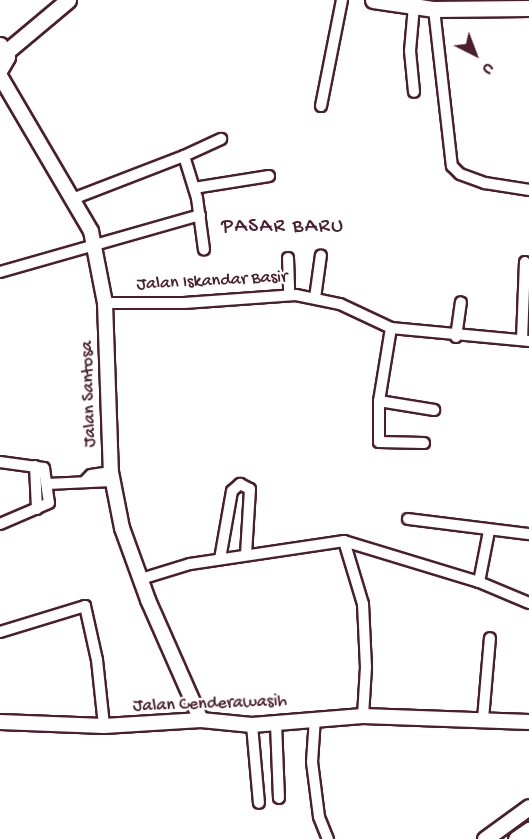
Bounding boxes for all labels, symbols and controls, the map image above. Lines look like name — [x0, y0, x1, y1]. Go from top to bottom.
north arrow — [445, 24, 505, 84]
text: U — [478, 58, 497, 78]
district label: PASAR BARU — [221, 215, 345, 241]
street label: Jalan Iskandar Basir — [136, 267, 288, 297]
street label: Jalan Santosa — [77, 340, 103, 448]
street label: Jalan Cenderawasih — [133, 692, 287, 718]

